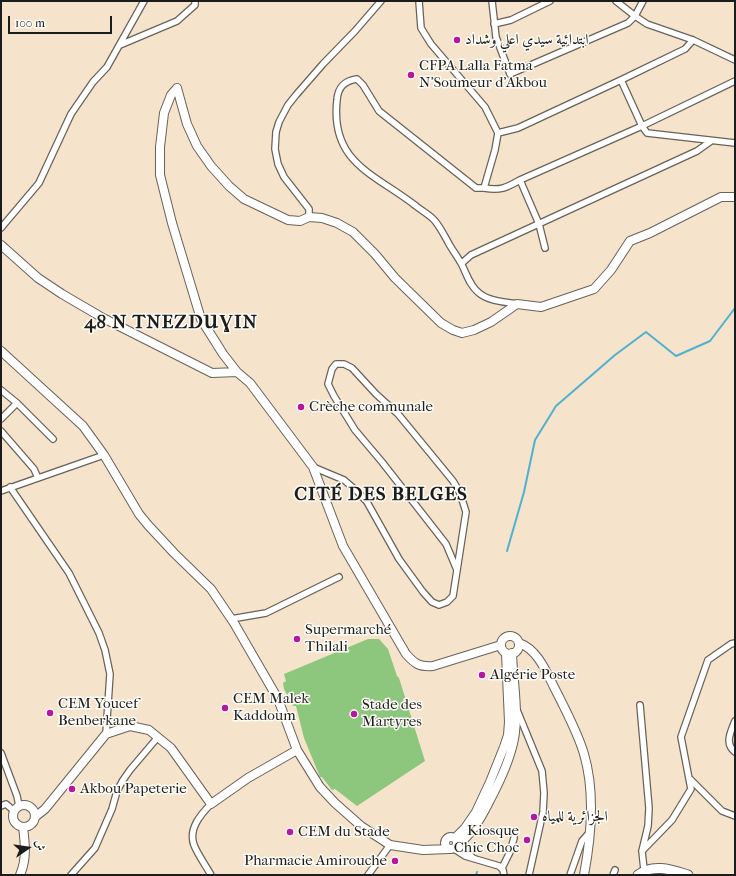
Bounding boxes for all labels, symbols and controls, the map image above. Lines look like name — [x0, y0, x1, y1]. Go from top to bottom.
scale bar — [10, 8, 114, 34]
text: 100 m — [15, 16, 45, 30]
place label: ابتدائية سيدي اعلي وشداد — [465, 31, 589, 49]
marker: ابتدائية سيدي اعلي وشداد — [452, 35, 462, 45]
place label: CFPA Lalla Fatma N'Soumeur d'Akbou — [419, 57, 547, 92]
marker: CFPA Lalla Fatma N'Soumeur d'Akbou — [406, 70, 416, 80]
district label: 48 N TNEZDUƔIN — [84, 312, 258, 334]
place label: Crèche communale — [309, 398, 433, 416]
marker: Crèche communale — [296, 402, 306, 412]
district label: CITÉ DES BELGES — [294, 484, 468, 506]
place label: Supermarché Thilali — [305, 621, 391, 656]
marker: Supermarché Thilali — [292, 634, 302, 644]
place label: Algérie Poste — [490, 666, 575, 684]
marker: Algérie Poste — [477, 670, 487, 680]
place label: CEM Malek Kaddoum — [233, 690, 309, 725]
place label: CEM Youcef Benberkane — [58, 695, 138, 730]
place label: Stade des Martyres — [362, 696, 422, 731]
marker: CEM Malek Kaddoum — [220, 703, 230, 713]
marker: CEM Youcef Benberkane — [45, 708, 55, 718]
marker: Stade des Martyres — [349, 709, 359, 719]
place label: Akbou Papeterie — [80, 780, 187, 798]
marker: Akbou Papeterie — [67, 784, 77, 794]
place label: الجزائرية للمياه — [542, 808, 608, 826]
marker: الجزائرية للمياه — [529, 812, 539, 822]
place label: Kiosque Chic Choc — [454, 822, 519, 857]
place label: CEM du Stade — [298, 823, 390, 841]
marker: CEM du Stade — [285, 827, 295, 837]
north arrow — [8, 828, 48, 868]
marker: Kiosque Chic Choc — [522, 835, 532, 845]
text: ش — [33, 838, 48, 852]
place label: Pharmacie Amirouche — [244, 852, 387, 870]
marker: Pharmacie Amirouche — [390, 856, 400, 866]

